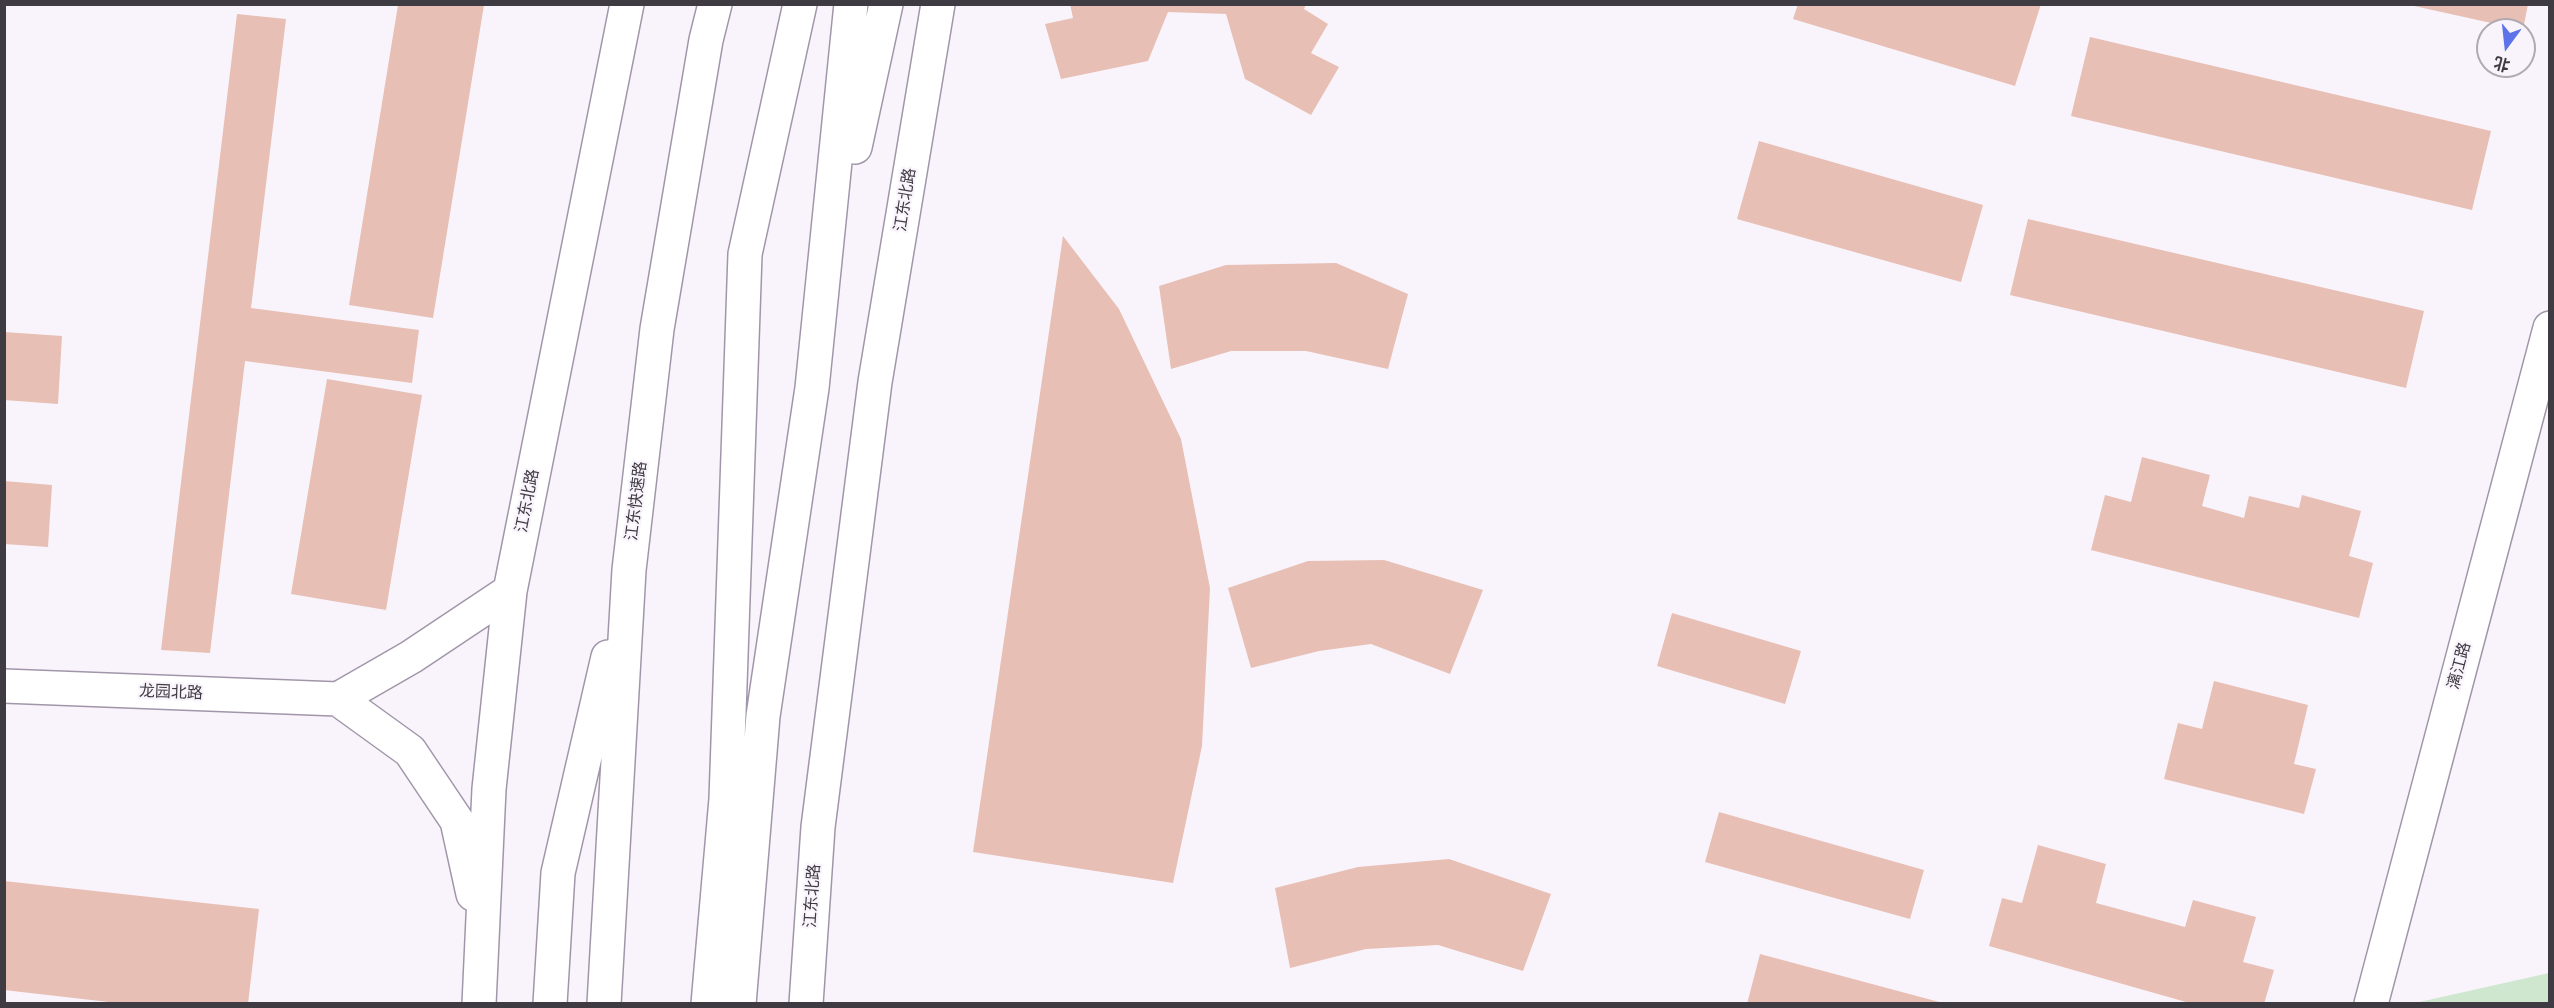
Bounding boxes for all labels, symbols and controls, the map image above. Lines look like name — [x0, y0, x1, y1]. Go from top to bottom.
north arrow — [2476, 18, 2536, 78]
text: 北 — [2492, 53, 2512, 75]
street label: 江东北路 — [892, 167, 920, 233]
street label: 江东快速路 — [623, 460, 651, 542]
street label: 江东北路 — [512, 468, 544, 534]
street label: 漓江路 — [2445, 640, 2475, 692]
street label: 龙园北路 — [139, 682, 203, 704]
street label: 江东北路 — [801, 863, 825, 929]

